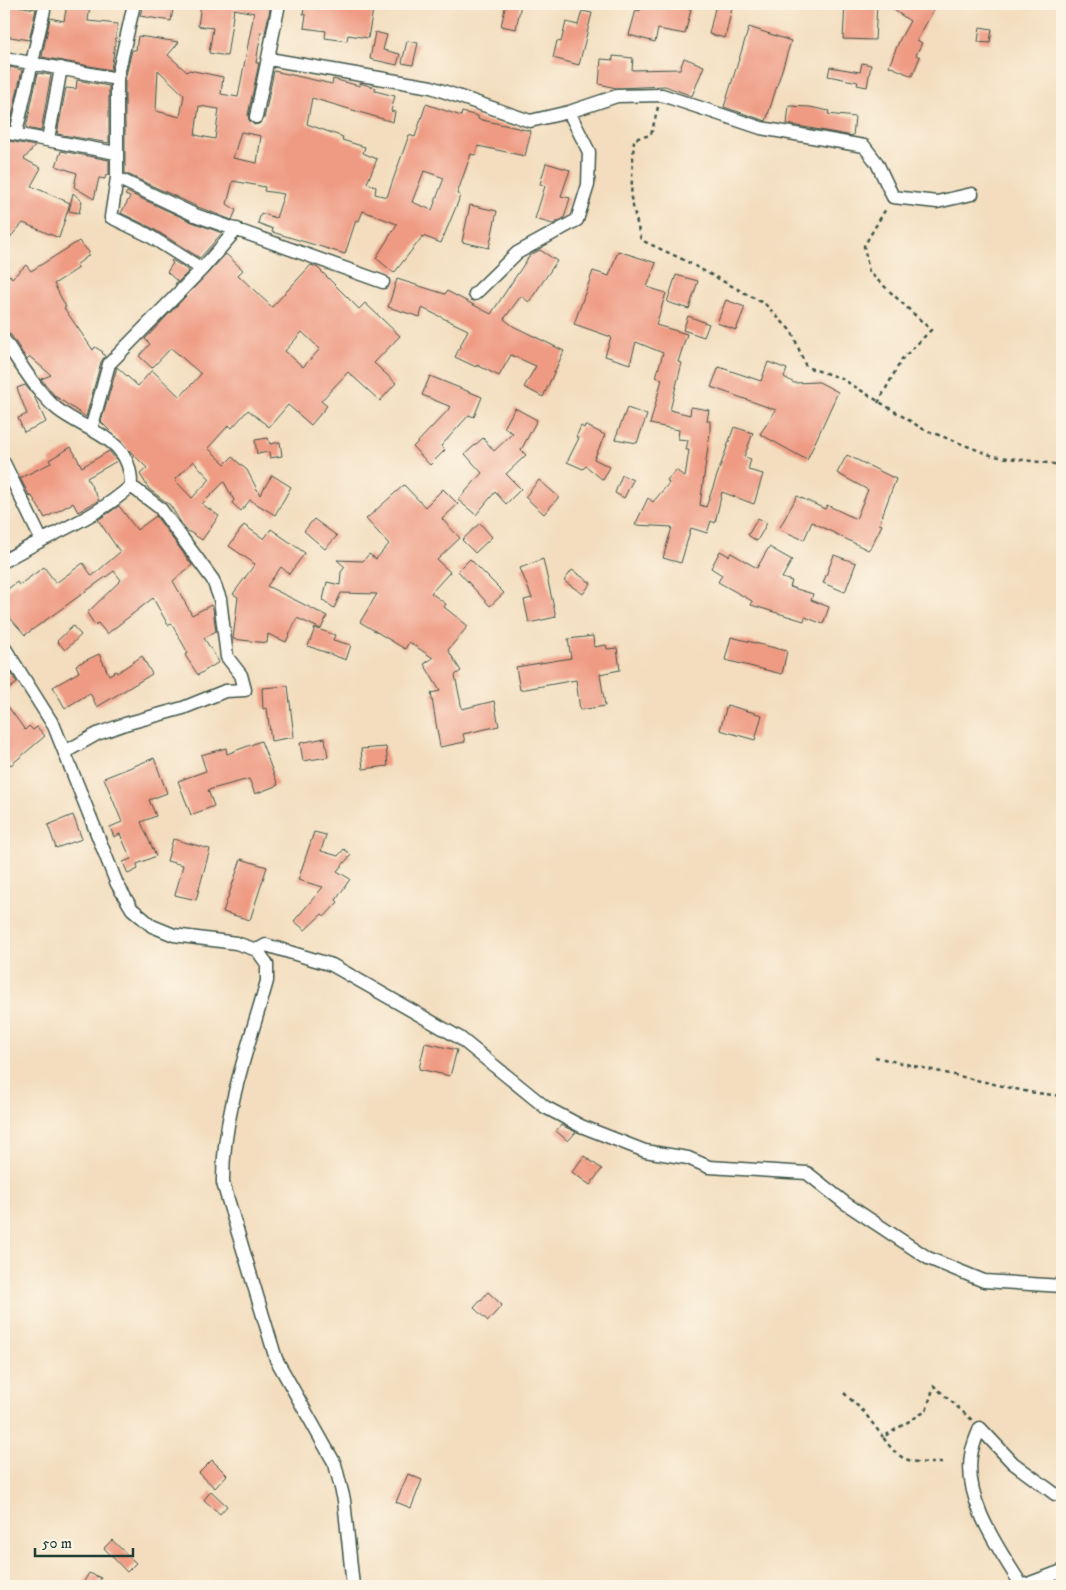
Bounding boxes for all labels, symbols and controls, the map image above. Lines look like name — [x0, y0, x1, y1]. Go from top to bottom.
scale bar — [35, 1525, 132, 1557]
text: 50 m — [42, 1534, 72, 1553]

